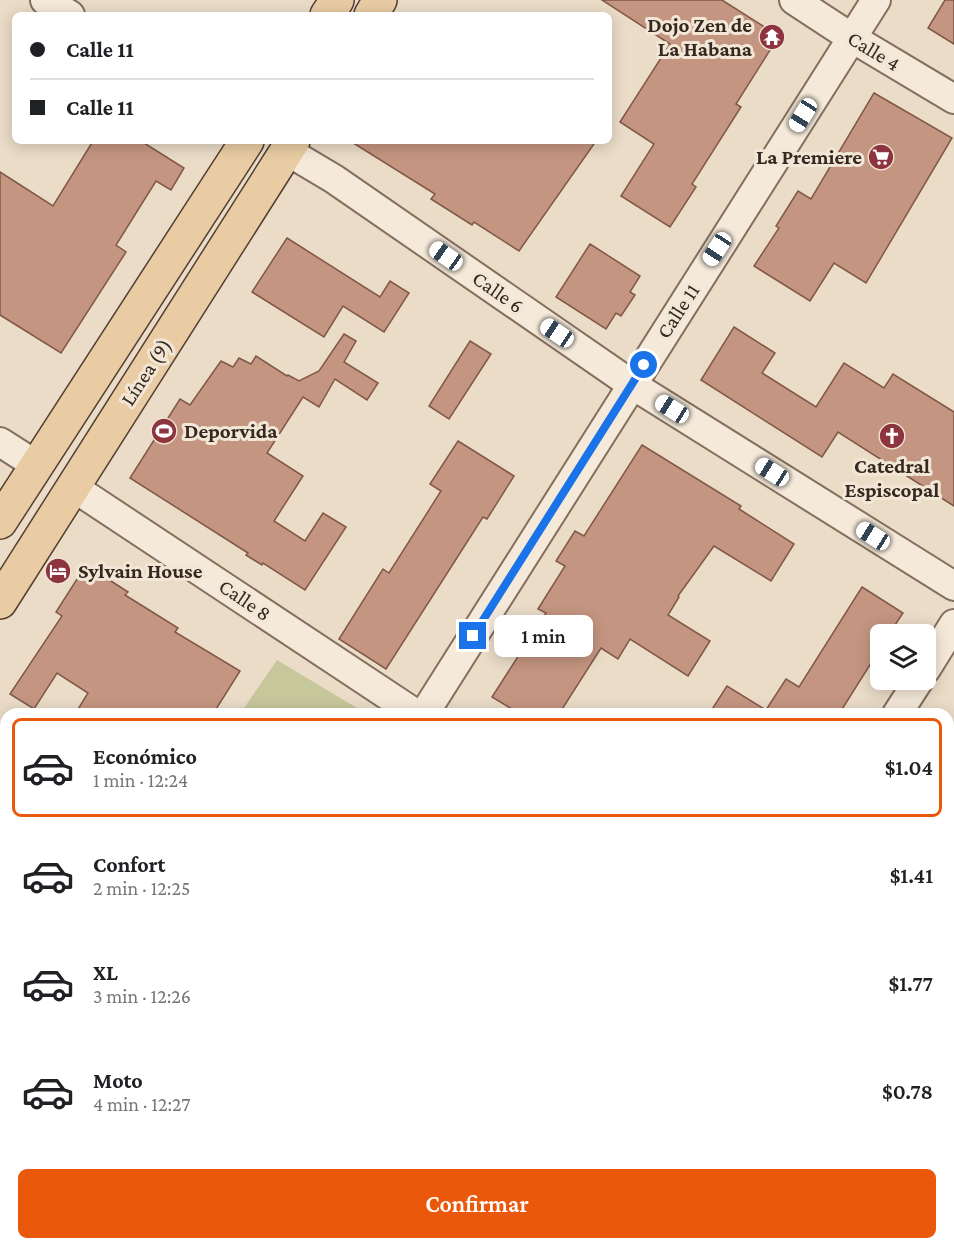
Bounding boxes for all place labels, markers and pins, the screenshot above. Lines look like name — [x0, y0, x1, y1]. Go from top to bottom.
place label: Dojo Zen de La Habana — [647, 13, 753, 61]
temple icon: Dojo Zen de La Habana — [757, 22, 787, 52]
supermarket icon: La Premiere — [866, 142, 896, 172]
place label: La Premiere — [756, 145, 862, 169]
sports icon: Deporvida — [149, 416, 179, 446]
place label: Deporvida — [184, 419, 278, 443]
church icon: Catedral Espiscopal — [877, 421, 907, 451]
place label: Catedral Espiscopal — [845, 454, 939, 502]
hotel icon: Sylvain House — [43, 556, 73, 586]
place label: Sylvain House — [78, 559, 203, 583]

